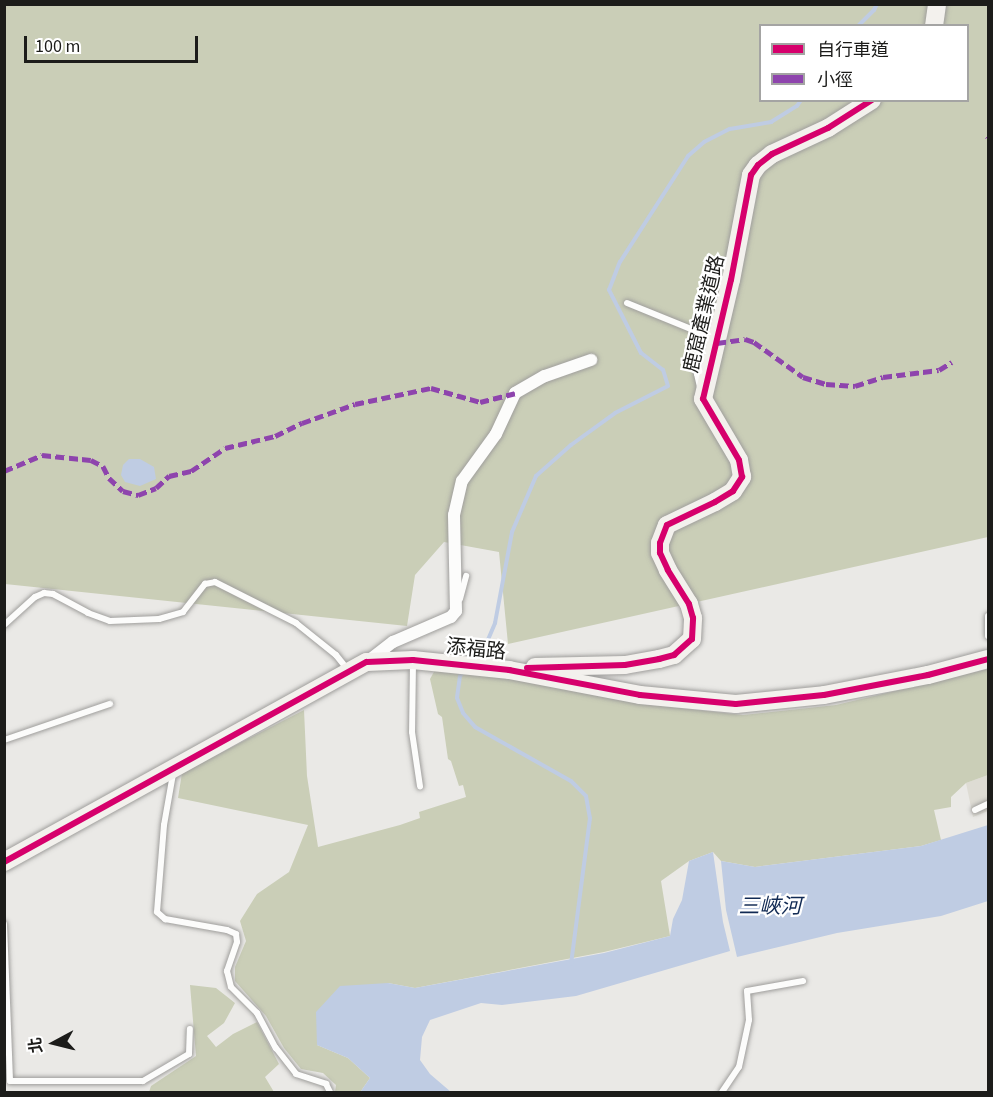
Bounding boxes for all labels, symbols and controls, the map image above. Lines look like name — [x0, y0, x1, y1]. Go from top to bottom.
scale bar — [27, 24, 201, 62]
legend — [759, 24, 969, 102]
text: 100 m — [35, 34, 80, 59]
text: 自行車道 — [817, 38, 889, 63]
text: 小徑 — [817, 68, 853, 93]
street label: 鹿窟產業道路 — [680, 253, 730, 375]
street label: 添福路 — [445, 635, 507, 665]
water label: 三峽河 — [739, 893, 801, 919]
north arrow — [24, 1013, 84, 1073]
text: 北 — [24, 1036, 48, 1054]

